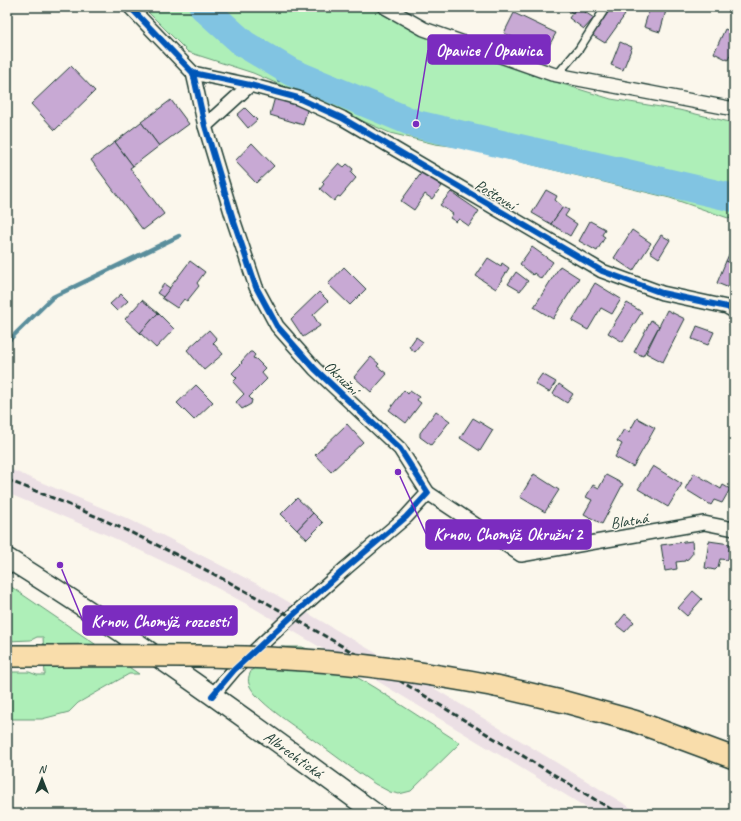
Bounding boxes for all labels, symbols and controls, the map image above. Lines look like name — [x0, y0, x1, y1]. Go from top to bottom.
callout: Opavice / Opawica — [428, 35, 550, 64]
text: Opavice / Opawica — [436, 40, 544, 61]
street label: Poštovní — [471, 175, 522, 216]
street label: Okružní — [320, 356, 365, 401]
street label: Blatná — [609, 508, 651, 534]
callout: Krnov, Chomýž, Okružní 2 — [426, 520, 591, 549]
text: Krnov, Chomýž, Okružní 2 — [434, 524, 584, 545]
callout: Krnov, Chomýž, rozcestí — [83, 606, 237, 635]
text: Krnov, Chomýž, rozcestí — [91, 611, 233, 632]
street label: Albrechtická — [260, 727, 329, 784]
north arrow — [22, 759, 62, 799]
text: N — [39, 762, 48, 776]

